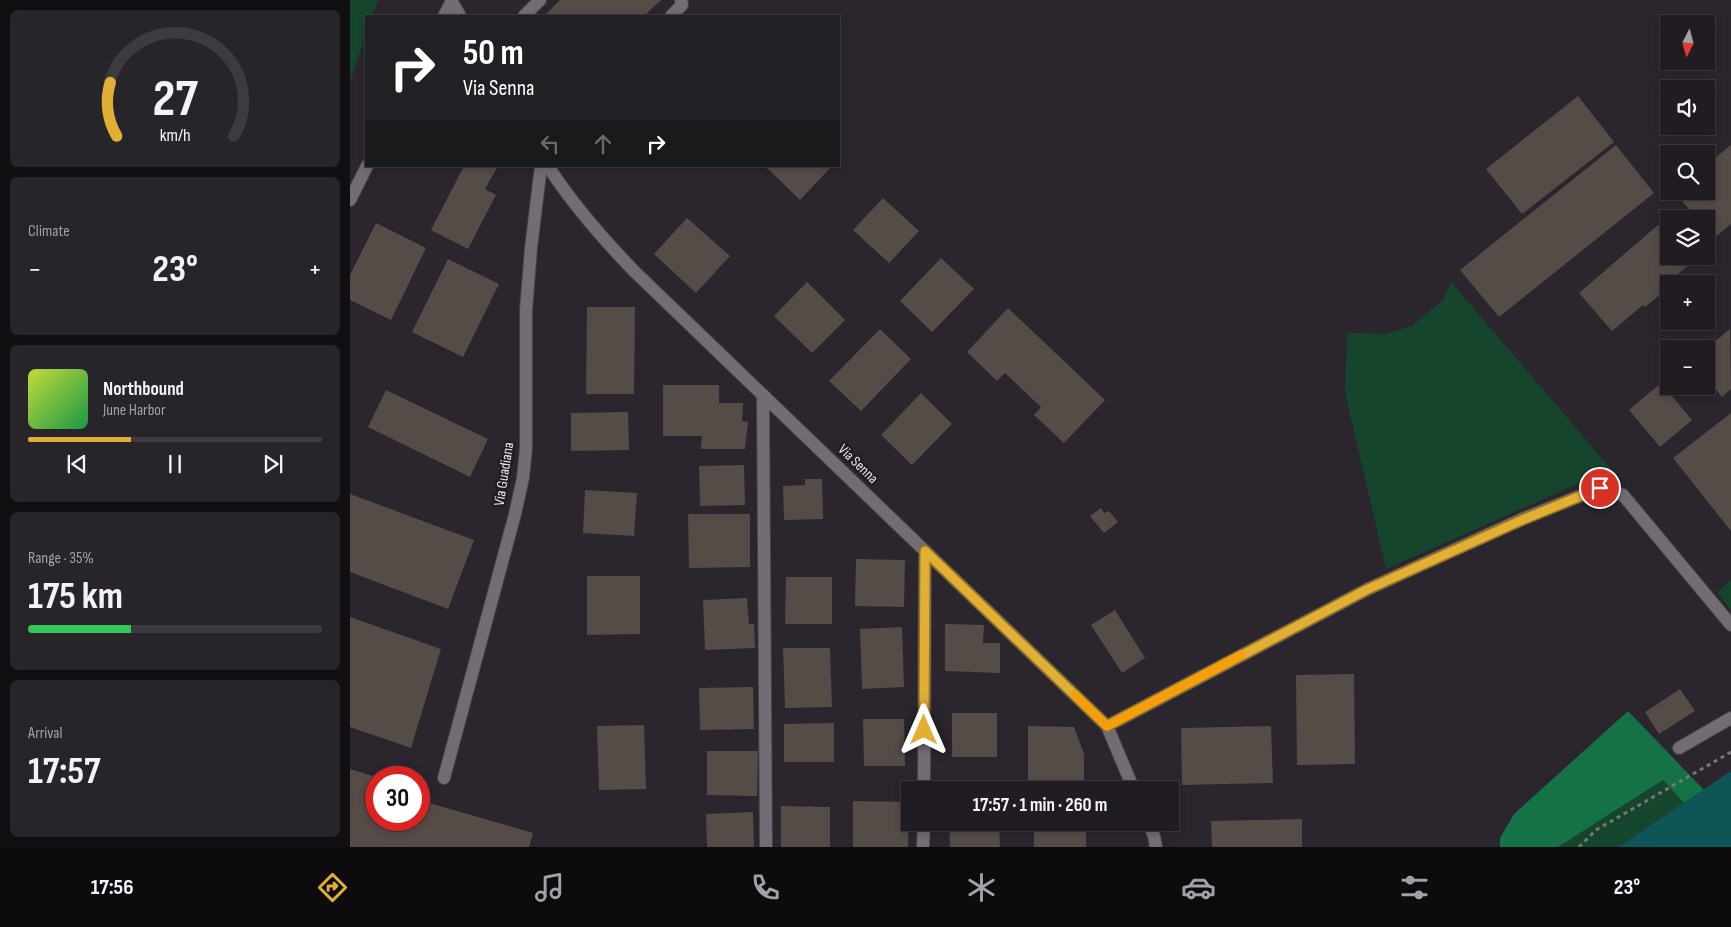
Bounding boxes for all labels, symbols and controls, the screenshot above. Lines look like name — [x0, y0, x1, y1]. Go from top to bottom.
north arrow — [1660, 15, 1715, 70]
map controls — [1660, 15, 1715, 395]
text: 50 m — [463, 32, 524, 75]
icon: right — [380, 35, 445, 100]
text: 27 — [152, 68, 198, 131]
text: Via Senna — [463, 75, 535, 102]
button: sound — [1660, 80, 1715, 135]
text: km/h — [160, 125, 190, 146]
icon: left — [536, 130, 564, 158]
icon: ahead — [589, 130, 617, 158]
icon: right — [642, 130, 670, 158]
button: search — [1660, 145, 1715, 200]
button: layers — [1660, 210, 1715, 265]
text: Climate — [28, 222, 70, 241]
text: 23° — [152, 247, 198, 292]
text: − — [28, 253, 42, 286]
text: + — [308, 253, 322, 286]
button: + — [1660, 275, 1715, 330]
button: − — [1660, 340, 1715, 395]
text: Northbound — [103, 378, 184, 401]
text: June Harbor — [103, 401, 166, 420]
street label: Via Senna — [834, 440, 882, 488]
street label: Via Guadiana — [490, 441, 518, 507]
icon: previous — [63, 450, 91, 478]
icon: pause — [161, 450, 189, 478]
icon: next — [259, 450, 287, 478]
pin — [1579, 467, 1621, 509]
icon: arrive — [1586, 474, 1614, 502]
text: Range · 35% — [28, 549, 94, 568]
text: 175 km — [28, 574, 123, 619]
position arrow — [897, 703, 949, 755]
text: Arrival — [28, 724, 62, 743]
text: 17:57 — [28, 749, 101, 794]
speed limit sign: 30 — [365, 766, 430, 831]
text: 17:57 · 1 min · 260 m — [973, 794, 1107, 817]
icon: directions — [315, 870, 350, 905]
icon: music — [532, 870, 567, 905]
icon: phone — [748, 870, 783, 905]
icon: climate — [964, 870, 999, 905]
icon: car — [1181, 870, 1216, 905]
icon: filters — [1397, 870, 1432, 905]
text: 17:56 — [91, 874, 134, 901]
text: 23° — [1614, 874, 1640, 901]

